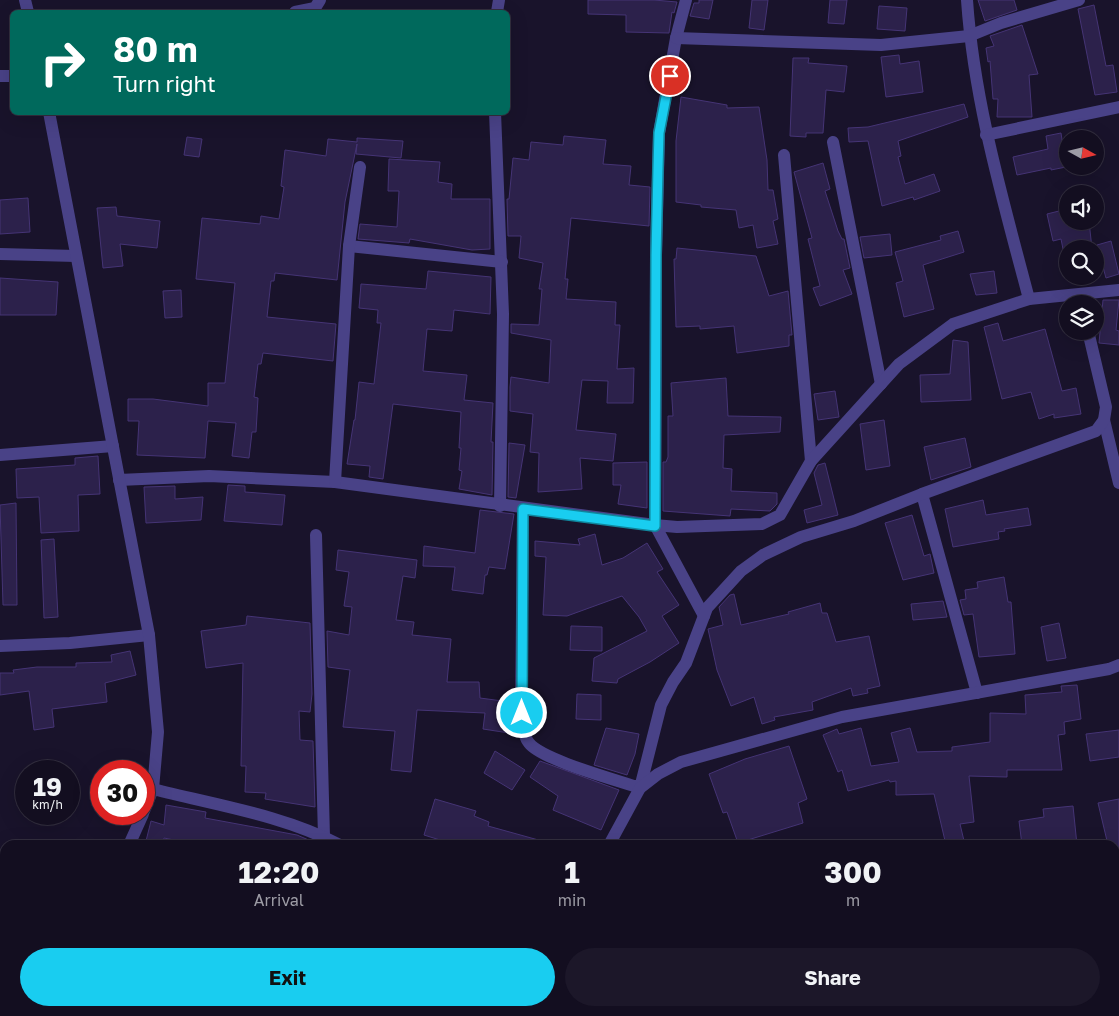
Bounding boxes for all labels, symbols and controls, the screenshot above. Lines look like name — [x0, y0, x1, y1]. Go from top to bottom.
text: 80 m — [113, 28, 198, 70]
icon: right — [30, 30, 95, 95]
pin — [649, 55, 691, 97]
icon: arrive — [656, 62, 684, 90]
text: Turn right — [113, 70, 216, 97]
north arrow — [1059, 130, 1104, 175]
map controls — [1059, 130, 1104, 340]
button: sound — [1059, 185, 1104, 230]
button: search — [1059, 240, 1104, 285]
button: layers — [1059, 295, 1104, 340]
position arrow — [495, 686, 547, 738]
speed limit sign: 30 — [90, 760, 155, 825]
text: 19 — [33, 771, 62, 802]
text: km/h — [32, 797, 63, 812]
text: 12:20 — [238, 854, 319, 890]
text: 1 — [564, 854, 580, 890]
text: 300 — [824, 854, 882, 890]
text: Arrival — [254, 890, 304, 910]
text: min — [558, 890, 586, 910]
text: m — [846, 890, 860, 910]
button: Exit — [20, 948, 555, 1006]
button: Share — [565, 948, 1100, 1006]

